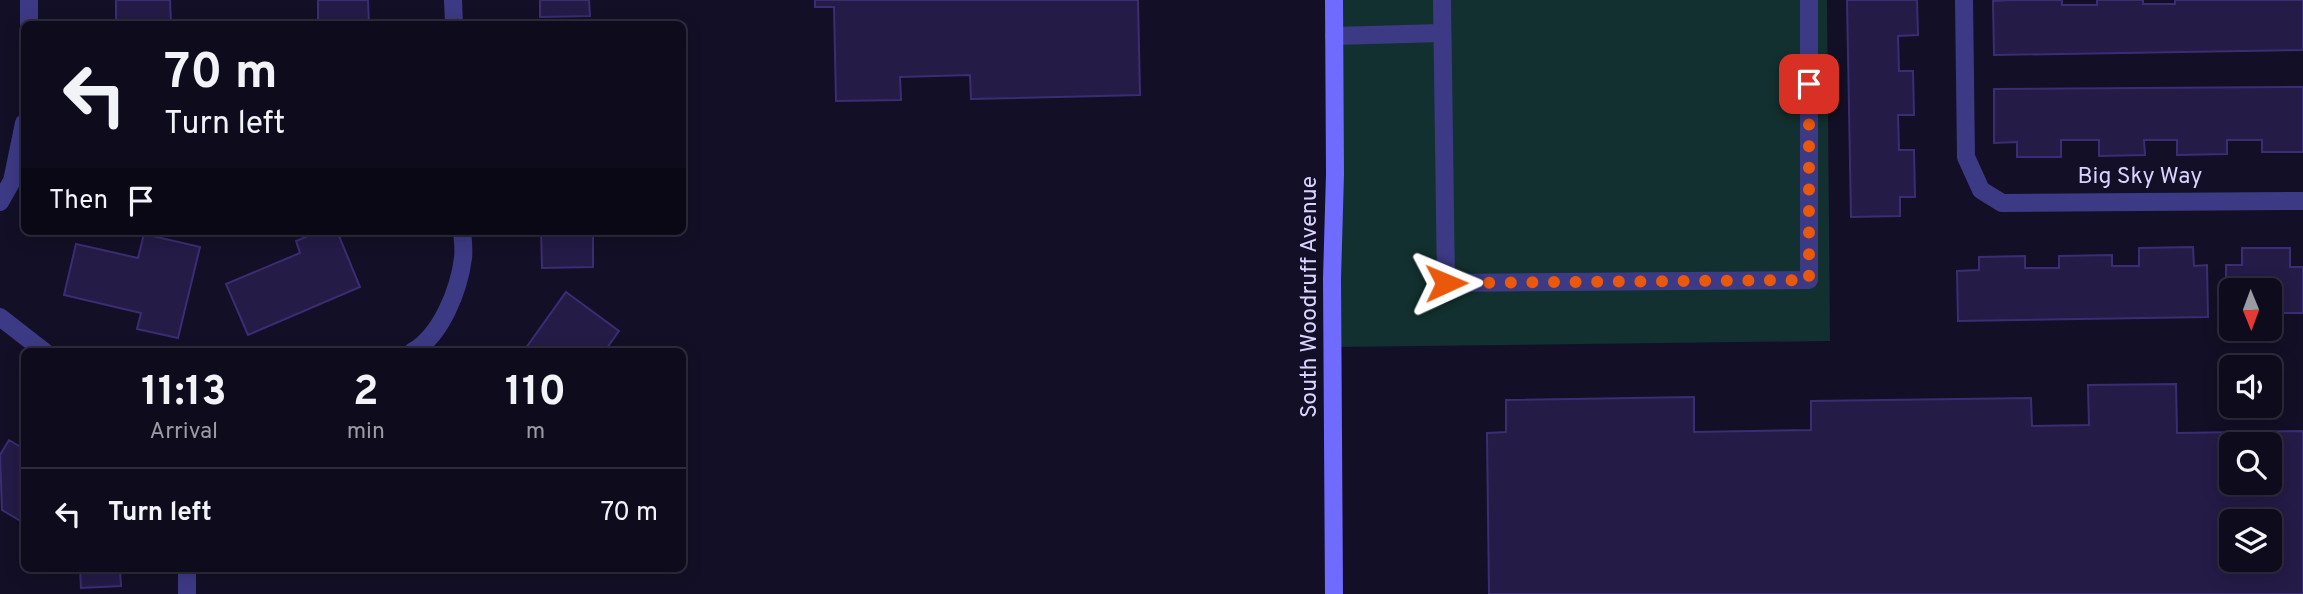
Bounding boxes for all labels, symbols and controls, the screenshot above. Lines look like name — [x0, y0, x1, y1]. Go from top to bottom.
text: 70 m — [164, 44, 278, 106]
icon: left — [49, 49, 140, 140]
pin — [1779, 54, 1839, 114]
icon: arrive — [1790, 65, 1828, 103]
text: Turn left — [164, 105, 285, 145]
street label: Big Sky Way — [2077, 163, 2203, 192]
street label: South Woodruff Avenue — [1296, 176, 1325, 418]
icon: arrive — [122, 182, 160, 220]
text: Then — [49, 185, 108, 218]
position arrow — [1409, 246, 1483, 320]
north arrow — [2219, 278, 2282, 341]
map controls — [2219, 278, 2282, 572]
button: sound — [2219, 355, 2282, 418]
text: 11:13 — [141, 367, 227, 420]
text: 2 — [353, 367, 379, 420]
text: 110 — [505, 367, 566, 420]
text: Arrival — [150, 418, 218, 447]
text: min — [347, 418, 385, 447]
text: m — [526, 418, 545, 447]
button: search — [2219, 432, 2282, 495]
icon: left — [49, 495, 87, 533]
text: Turn left — [108, 497, 212, 530]
text: 70 m — [600, 497, 658, 530]
button: layers — [2219, 509, 2282, 572]

